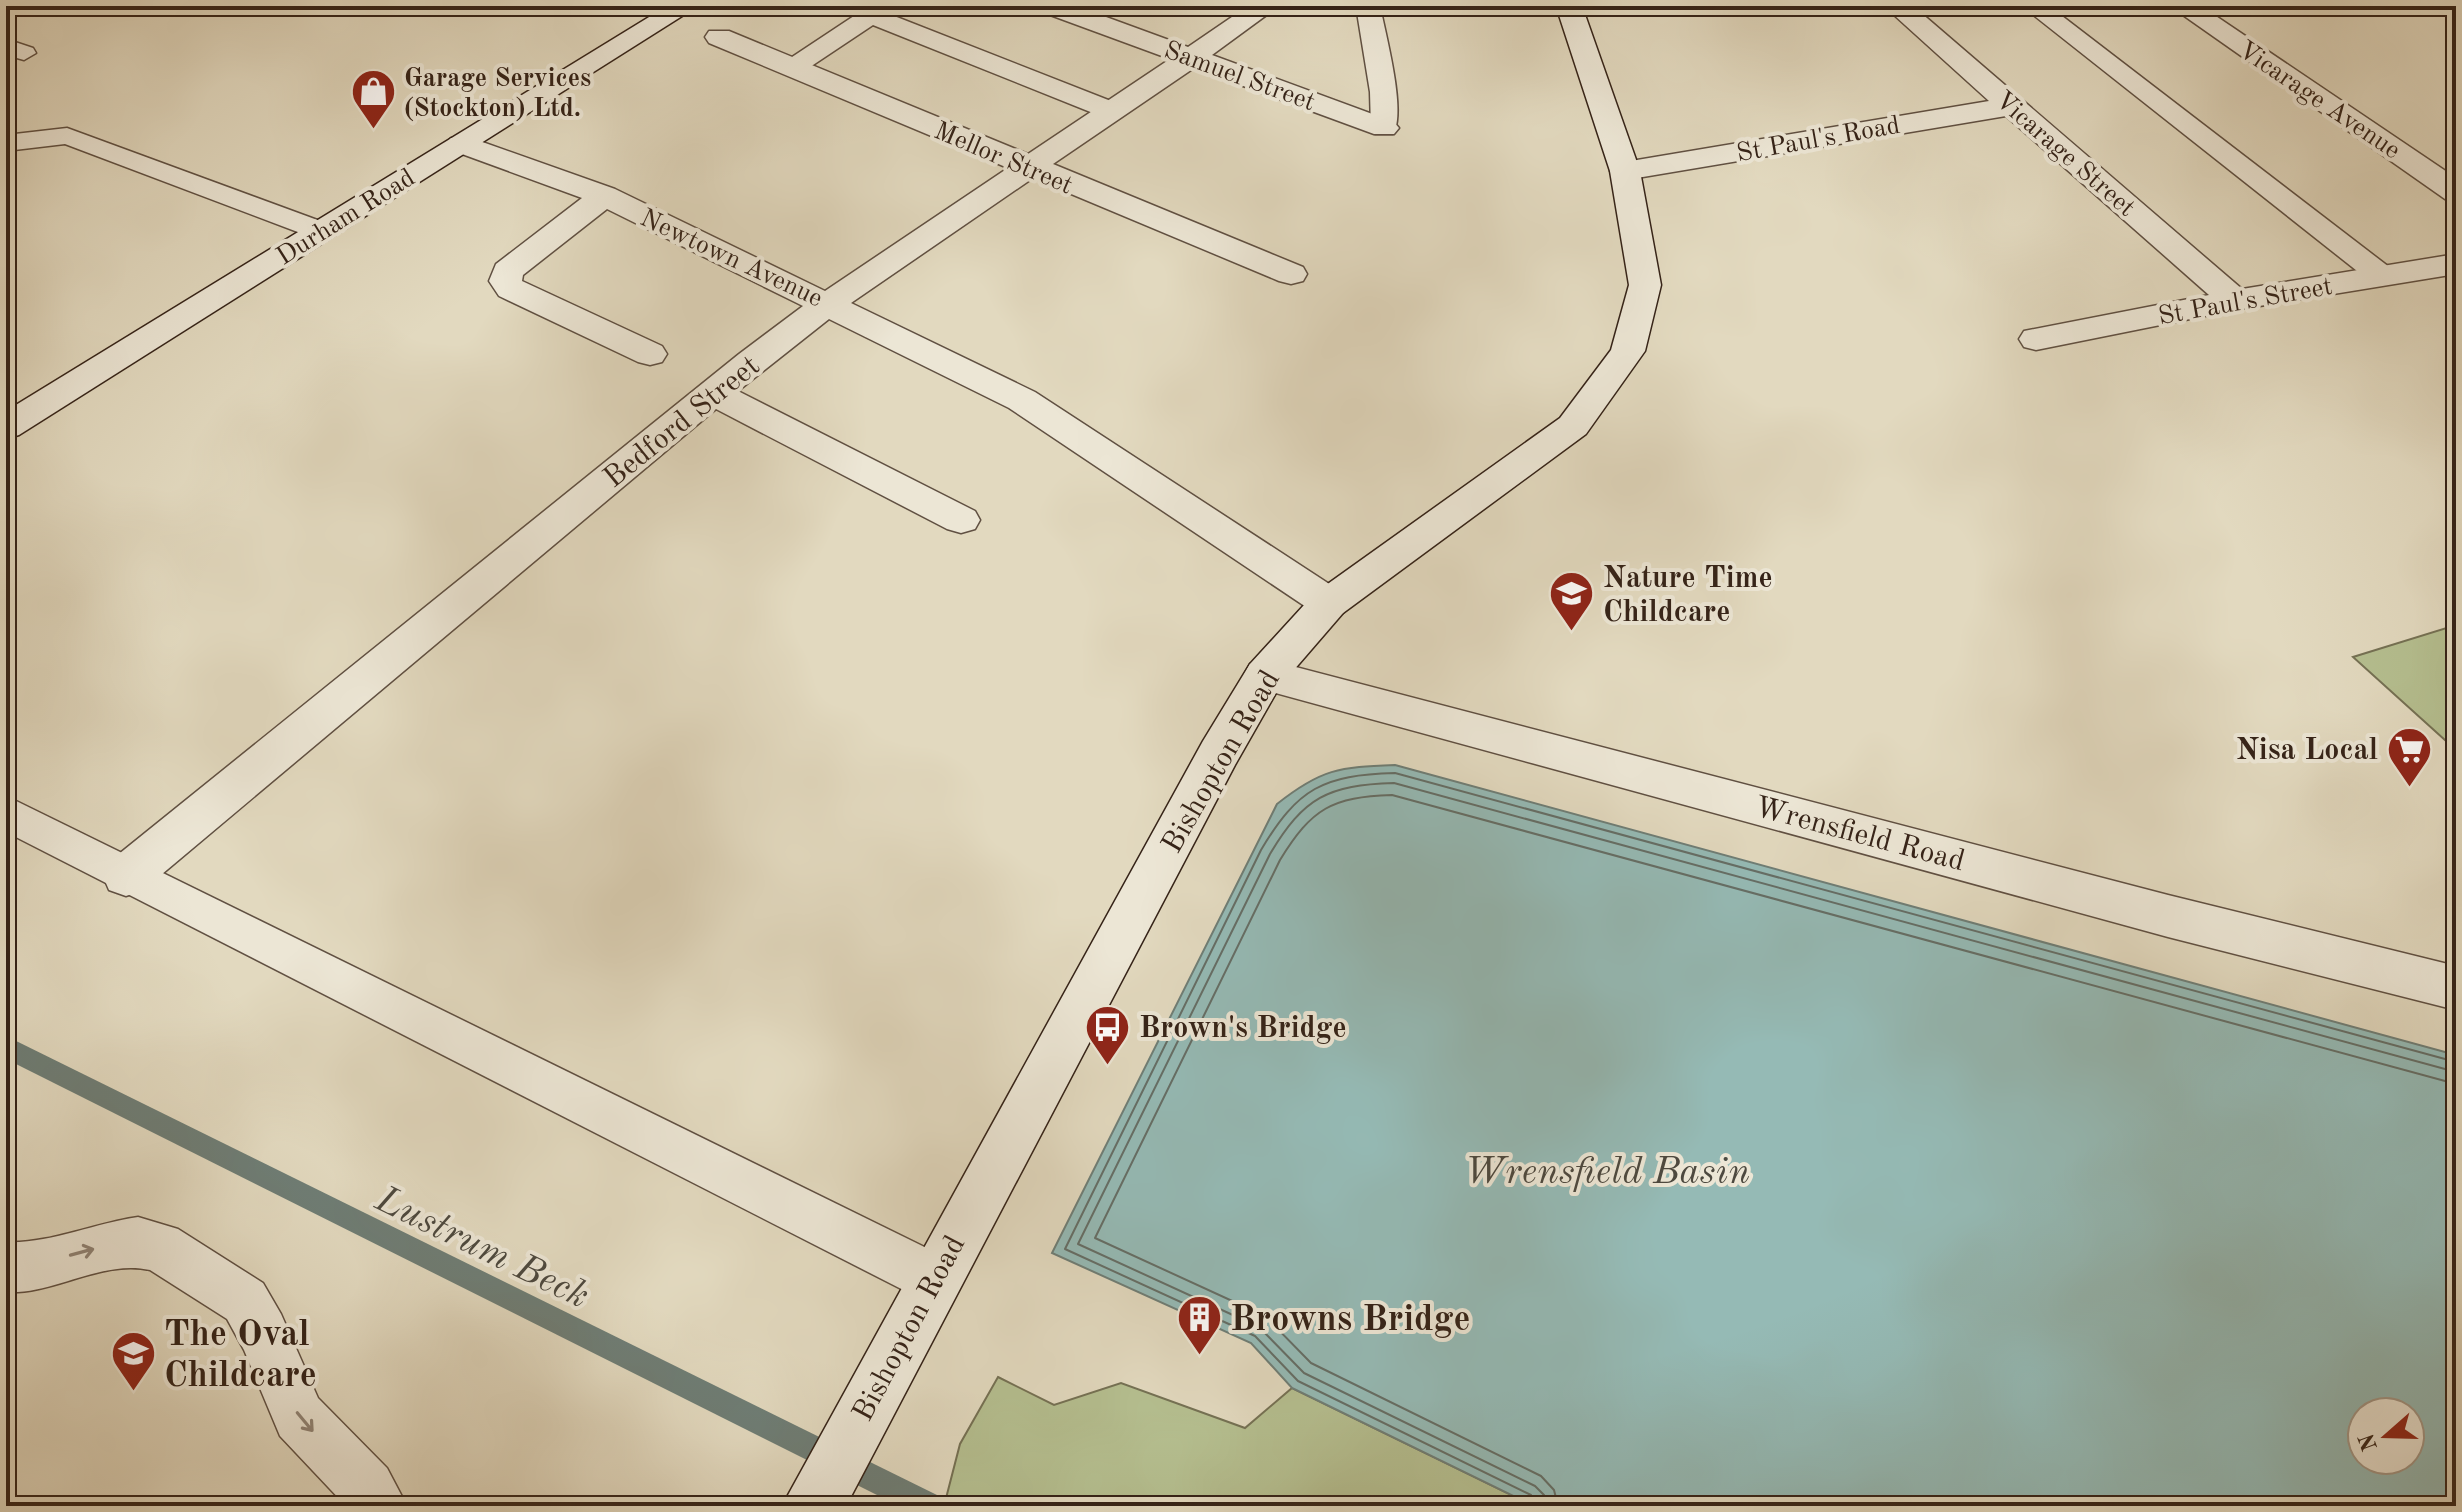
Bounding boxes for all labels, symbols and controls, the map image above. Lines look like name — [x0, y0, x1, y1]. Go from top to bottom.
street label: Vicarage Avenue — [2233, 37, 2405, 164]
street label: Samuel Street — [1160, 38, 1318, 116]
place label: Garage Services (Stockton) Ltd. — [404, 66, 591, 122]
shop icon: Garage Services (Stockton) Ltd. — [349, 68, 397, 131]
street label: Vicarage Street — [1990, 87, 2140, 222]
street label: St Paul's Road — [1735, 113, 1902, 167]
street label: Mellor Street — [930, 118, 1076, 200]
street label: Durham Road — [272, 165, 420, 270]
street label: Newtown Avenue — [636, 205, 826, 312]
street label: St Paul's Street — [2156, 274, 2335, 330]
street label: Bedford Street — [599, 351, 766, 494]
place label: Nature Time Childcare — [1603, 564, 1773, 628]
school or university icon: Nature Time Childcare — [1548, 570, 1596, 633]
street label: Bishopton Road — [1157, 666, 1286, 858]
supermarket icon: Nisa Local — [2385, 725, 2433, 788]
place label: Nisa Local — [2236, 736, 2378, 766]
street label: Wrensfield Road — [1751, 792, 1968, 877]
bus stop icon: Brown's Bridge — [1084, 1003, 1132, 1066]
place label: Brown's Bridge — [1139, 1014, 1347, 1044]
water label: Wrensfield Basin — [1464, 1154, 1750, 1192]
water label: Lustrum Beck — [368, 1180, 594, 1317]
street label: Bishopton Road — [848, 1231, 971, 1427]
one-way arrow — [68, 1244, 94, 1259]
building icon: Browns Bridge — [1175, 1293, 1223, 1356]
place label: Browns Bridge — [1230, 1303, 1470, 1339]
place label: The Oval Childcare — [164, 1318, 317, 1395]
school or university icon: The Oval Childcare — [109, 1329, 157, 1392]
north arrow — [2346, 1396, 2426, 1476]
one-way arrow — [296, 1412, 314, 1432]
text: N — [2356, 1430, 2382, 1454]

